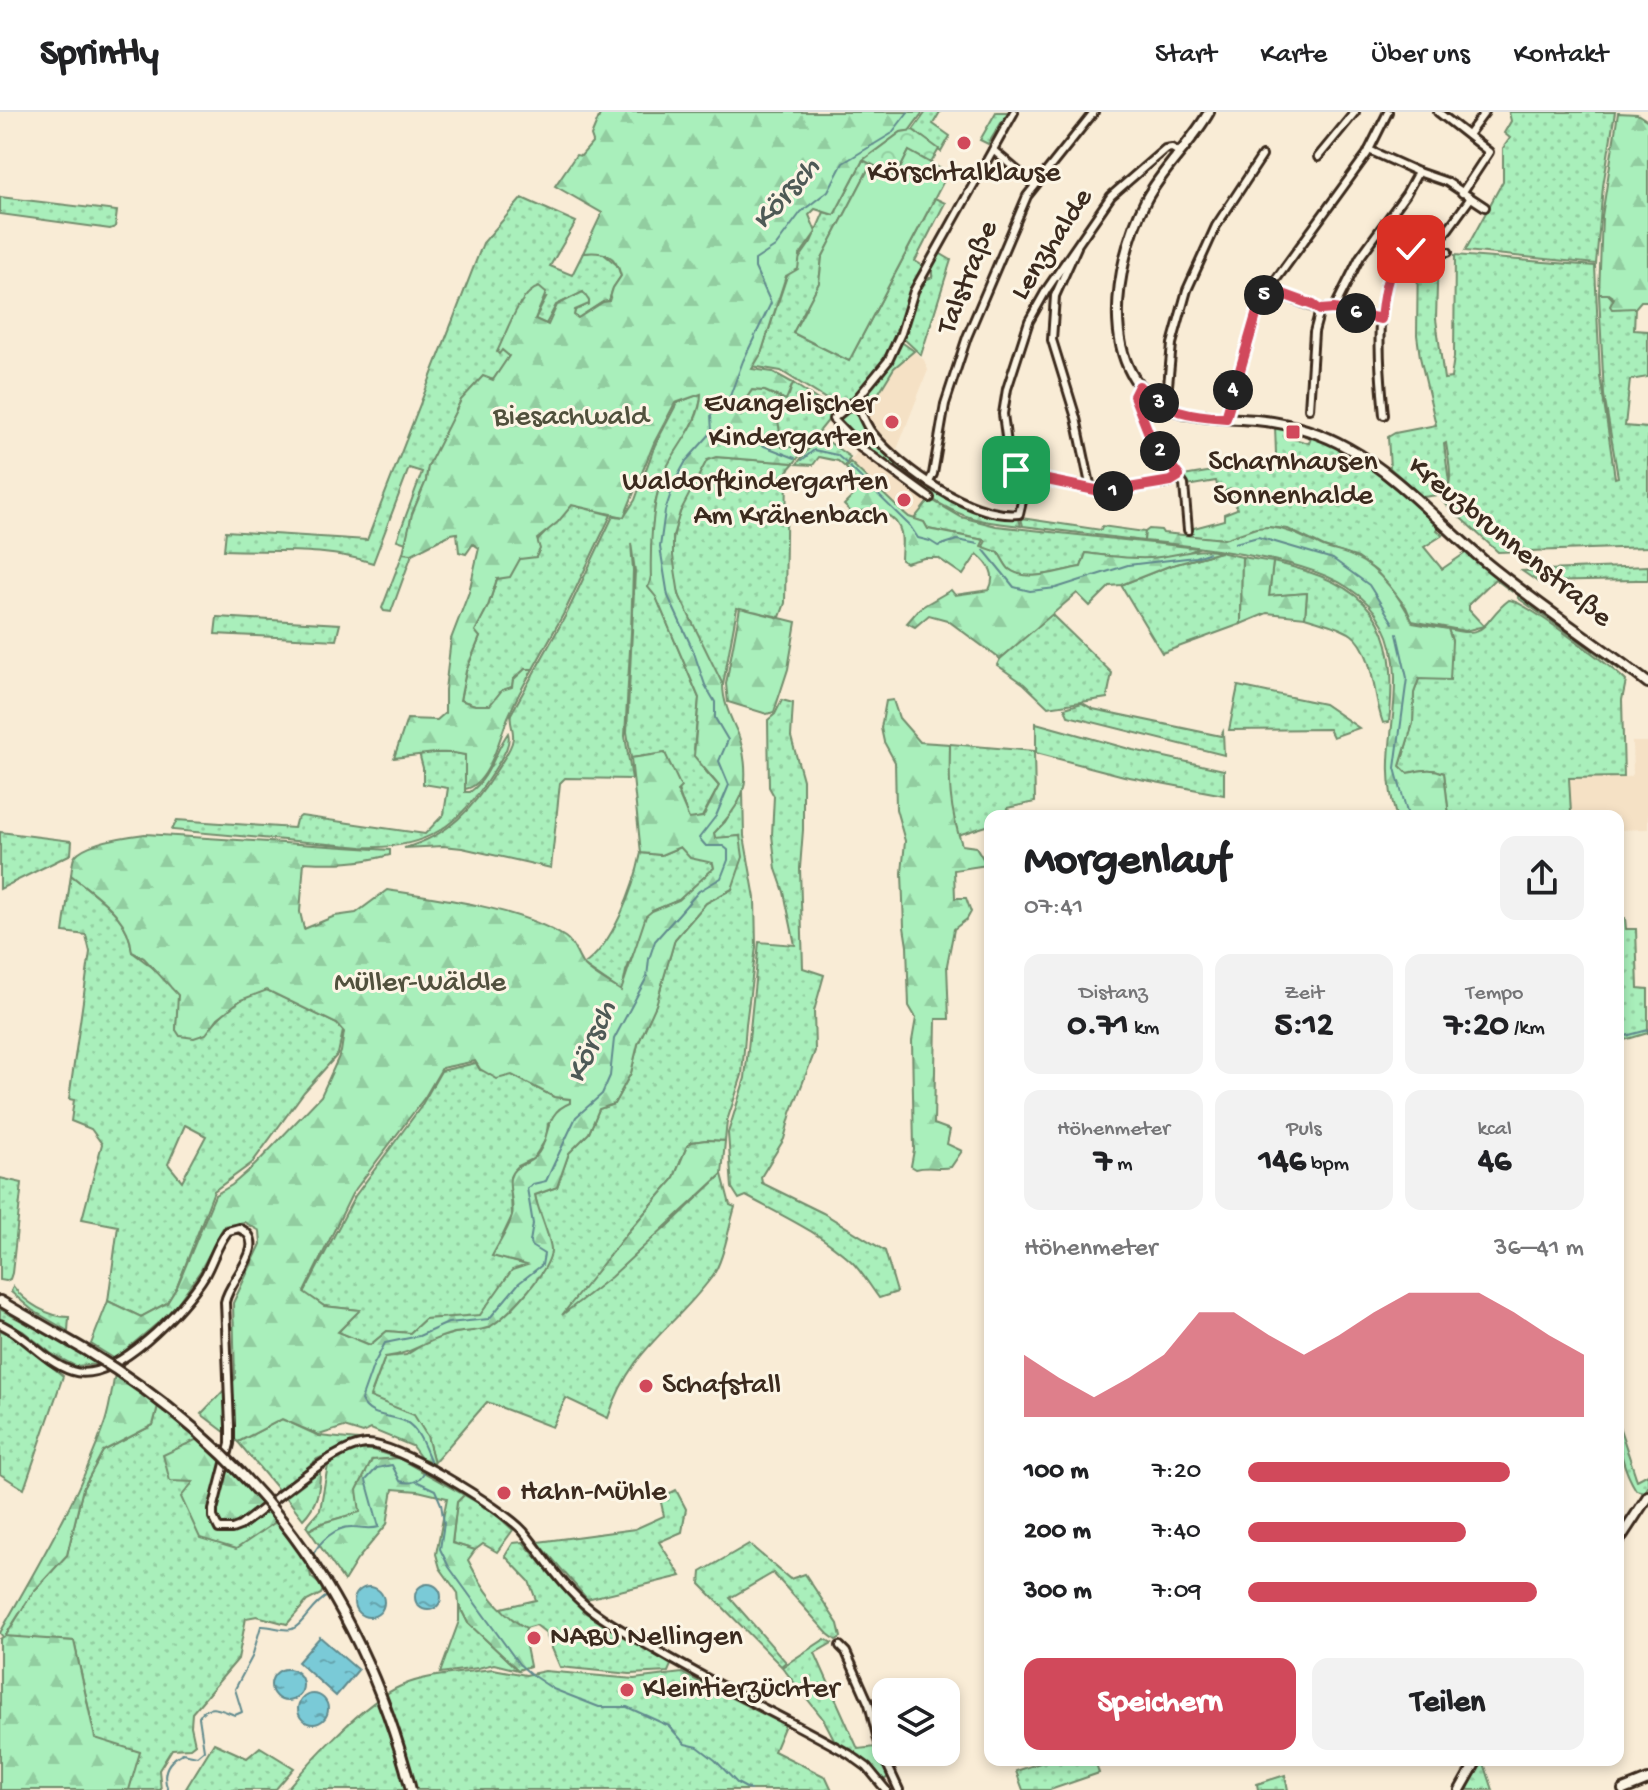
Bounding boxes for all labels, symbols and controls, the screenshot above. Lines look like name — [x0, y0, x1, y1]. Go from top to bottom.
text: Sprintly — [40, 33, 159, 77]
text: Start — [1155, 39, 1216, 72]
text: Karte — [1260, 39, 1327, 72]
text: Über uns — [1371, 39, 1470, 72]
text: Kontakt — [1514, 39, 1608, 72]
marker: Körschtalklause — [955, 134, 973, 152]
water label: Körsch — [744, 150, 830, 239]
place label: Körschtalklause — [868, 157, 1061, 192]
street label: Lenzhalde — [1004, 182, 1102, 308]
pin — [1377, 215, 1445, 283]
street label: Talstraße — [930, 216, 1008, 342]
icon: check — [1389, 227, 1433, 271]
pin: 5 — [1244, 275, 1284, 315]
text: 5 — [1258, 282, 1270, 308]
pin: 6 — [1336, 293, 1376, 333]
text: 6 — [1350, 300, 1362, 326]
pin: 4 — [1213, 370, 1253, 410]
text: 4 — [1228, 377, 1238, 403]
pin: 3 — [1139, 383, 1179, 423]
place label: Evangelischer Kindergarten — [704, 388, 878, 457]
text: 3 — [1153, 390, 1165, 416]
park label: Biesachwald — [492, 401, 651, 436]
marker: Evangelischer Kindergarten — [883, 413, 901, 431]
marker: Scharnhausen Sonnenhalde — [1284, 423, 1302, 441]
pin: 2 — [1140, 431, 1180, 471]
pin — [982, 436, 1050, 504]
text: 2 — [1155, 438, 1165, 464]
place label: Scharnhausen Sonnenhalde — [1208, 446, 1378, 515]
icon: arrive — [994, 448, 1038, 492]
street label: Kreuzbrunnenstraße — [1400, 450, 1619, 637]
place label: Waldorfkindergarten Am Krähenbach — [622, 466, 888, 535]
pin: 1 — [1093, 471, 1133, 511]
text: 1 — [1109, 478, 1117, 504]
marker: Waldorfkindergarten Am Krähenbach — [895, 491, 913, 509]
button: share — [1500, 836, 1584, 920]
text: Morgenlauf — [1024, 837, 1230, 889]
text: 07:41 — [1024, 893, 1083, 924]
park label: Müller-Wäldle — [334, 967, 507, 1002]
text: Distanz — [1079, 981, 1148, 1007]
text: Zeit — [1284, 981, 1324, 1007]
text: Tempo — [1466, 981, 1524, 1007]
water label: Körsch — [559, 996, 627, 1090]
text: 0.71 — [1067, 1007, 1129, 1047]
text: 5:12 — [1275, 1007, 1333, 1047]
text: 7:20 — [1445, 1007, 1509, 1047]
text: km — [1129, 1016, 1159, 1042]
text: /km — [1509, 1016, 1545, 1042]
text: Höhenmeter — [1057, 1117, 1170, 1143]
text: Puls — [1286, 1117, 1322, 1143]
text: kcal — [1477, 1117, 1512, 1143]
text: 7 — [1094, 1143, 1112, 1183]
text: 146 — [1259, 1143, 1306, 1183]
text: 46 — [1478, 1143, 1511, 1183]
text: m — [1112, 1152, 1133, 1178]
text: bpm — [1306, 1152, 1349, 1178]
text: Höhenmeter — [1024, 1234, 1157, 1265]
text: 36–41 m — [1494, 1234, 1584, 1265]
place label: Schafstall — [662, 1369, 781, 1404]
marker: Schafstall — [637, 1377, 655, 1395]
text: 100 m — [1024, 1457, 1089, 1488]
text: 7:20 — [1152, 1457, 1201, 1488]
place label: Hahn-Mühle — [520, 1476, 667, 1511]
marker: Hahn-Mühle — [495, 1484, 513, 1502]
text: 200 m — [1024, 1517, 1091, 1548]
text: 7:40 — [1152, 1517, 1201, 1548]
text: 300 m — [1024, 1577, 1092, 1608]
text: 7:09 — [1152, 1577, 1201, 1608]
place label: NABU Nellingen — [550, 1621, 743, 1656]
marker: NABU Nellingen — [525, 1629, 543, 1647]
button: Speichern — [1024, 1658, 1296, 1750]
button: Teilen — [1312, 1658, 1584, 1750]
place label: Kleintierzüchter — [643, 1673, 842, 1708]
map controls — [872, 1678, 960, 1766]
button: layers — [872, 1678, 960, 1766]
marker: Kleintierzüchter — [618, 1681, 636, 1699]

